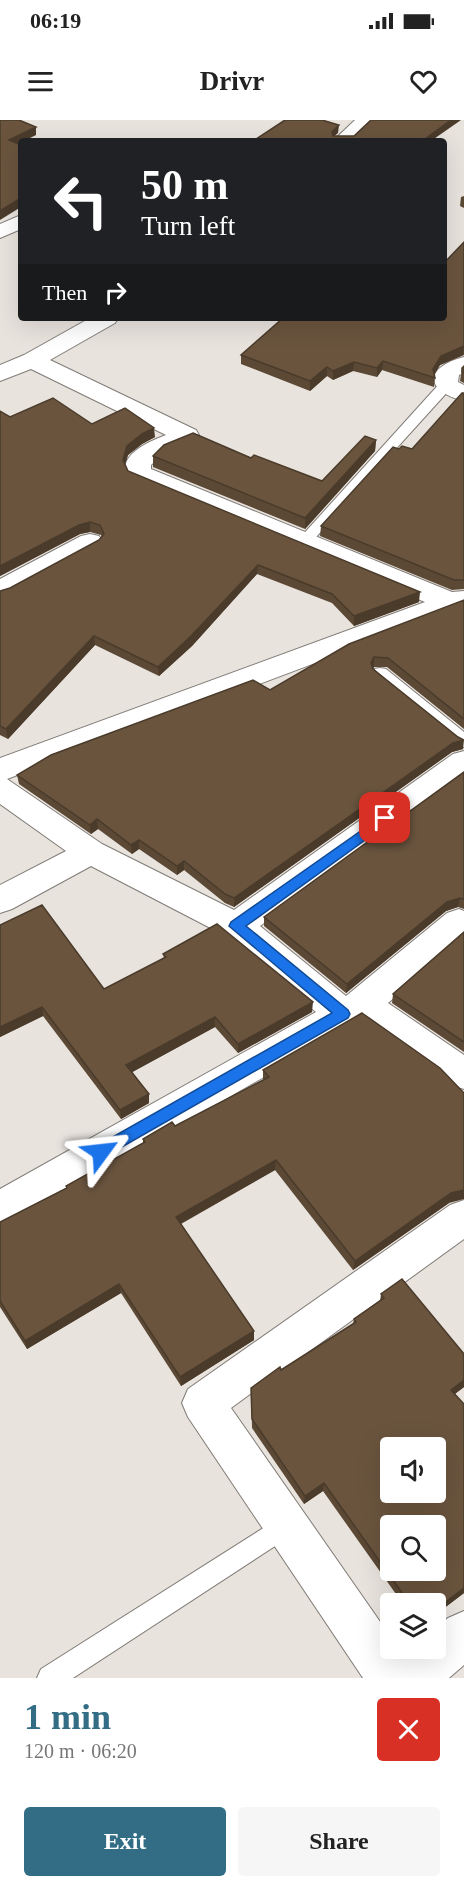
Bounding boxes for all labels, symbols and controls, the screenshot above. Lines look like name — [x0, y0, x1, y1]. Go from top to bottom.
text: 06:19 — [30, 8, 81, 33]
icon: menu — [24, 65, 57, 98]
icon: heart — [407, 65, 440, 98]
text: Drivr — [200, 66, 264, 96]
icon: left — [42, 162, 120, 240]
text: 50 m — [141, 162, 229, 208]
text: Turn left — [141, 211, 235, 241]
icon: right — [99, 276, 132, 309]
text: Then — [42, 280, 87, 305]
pin — [359, 792, 410, 843]
icon: arrive — [368, 801, 401, 834]
position arrow — [69, 1120, 133, 1184]
map controls — [380, 1437, 446, 1659]
button: sound — [380, 1437, 446, 1503]
button: search — [380, 1515, 446, 1581]
button: layers — [380, 1593, 446, 1659]
text: 1 min — [24, 1697, 111, 1737]
button: close — [377, 1698, 440, 1761]
text: 120 m · 06:20 — [24, 1740, 137, 1762]
button: Exit — [24, 1807, 226, 1876]
button: Share — [238, 1807, 440, 1876]

